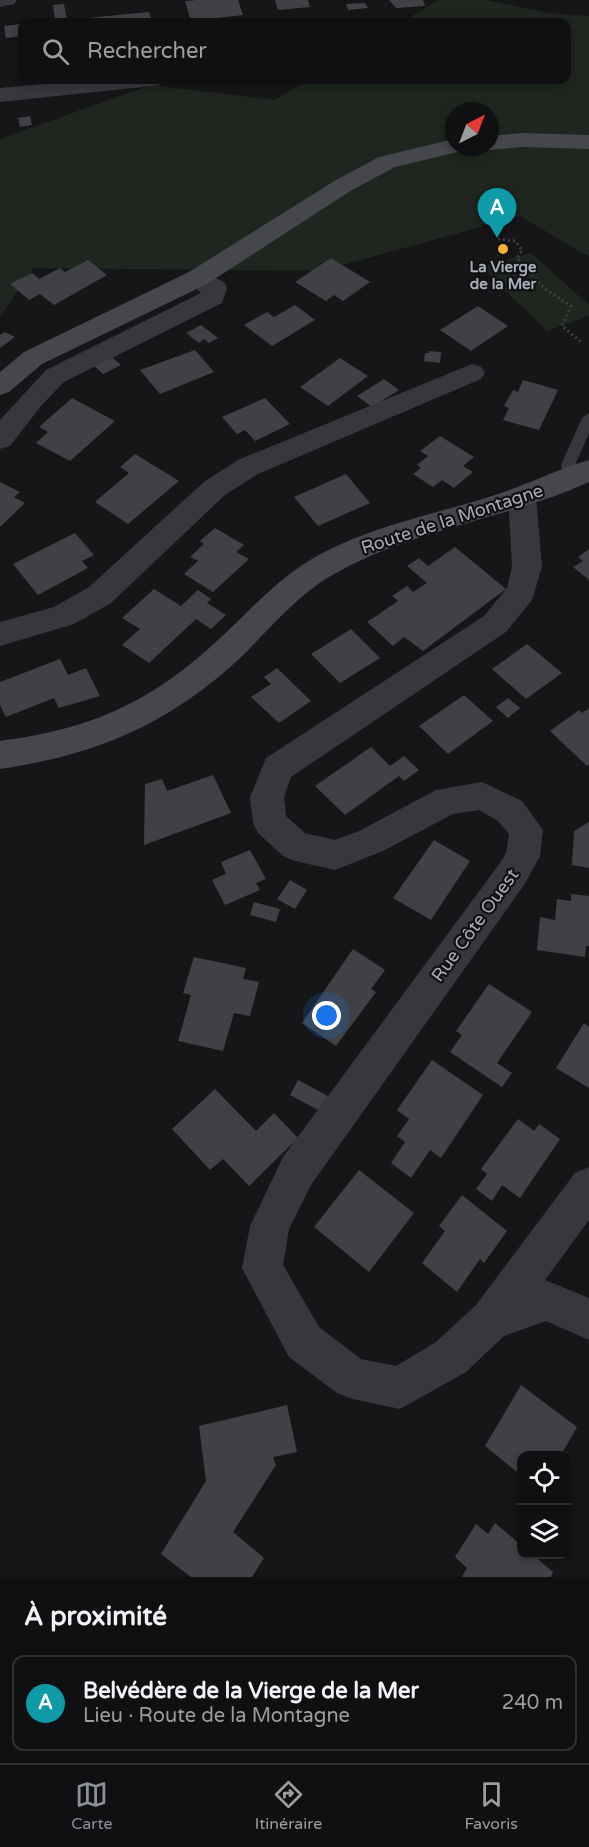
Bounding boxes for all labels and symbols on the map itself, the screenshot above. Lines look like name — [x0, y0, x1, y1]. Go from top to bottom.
north arrow — [445, 102, 499, 156]
pin: A — [478, 188, 516, 238]
marker: La Vierge de la Mer — [496, 242, 510, 256]
place label: La Vierge de la Mer — [470, 258, 537, 293]
street label: Route de la Montagne — [358, 479, 546, 559]
street label: Rue Côte Ouest — [427, 864, 523, 986]
your location — [312, 1001, 341, 1030]

